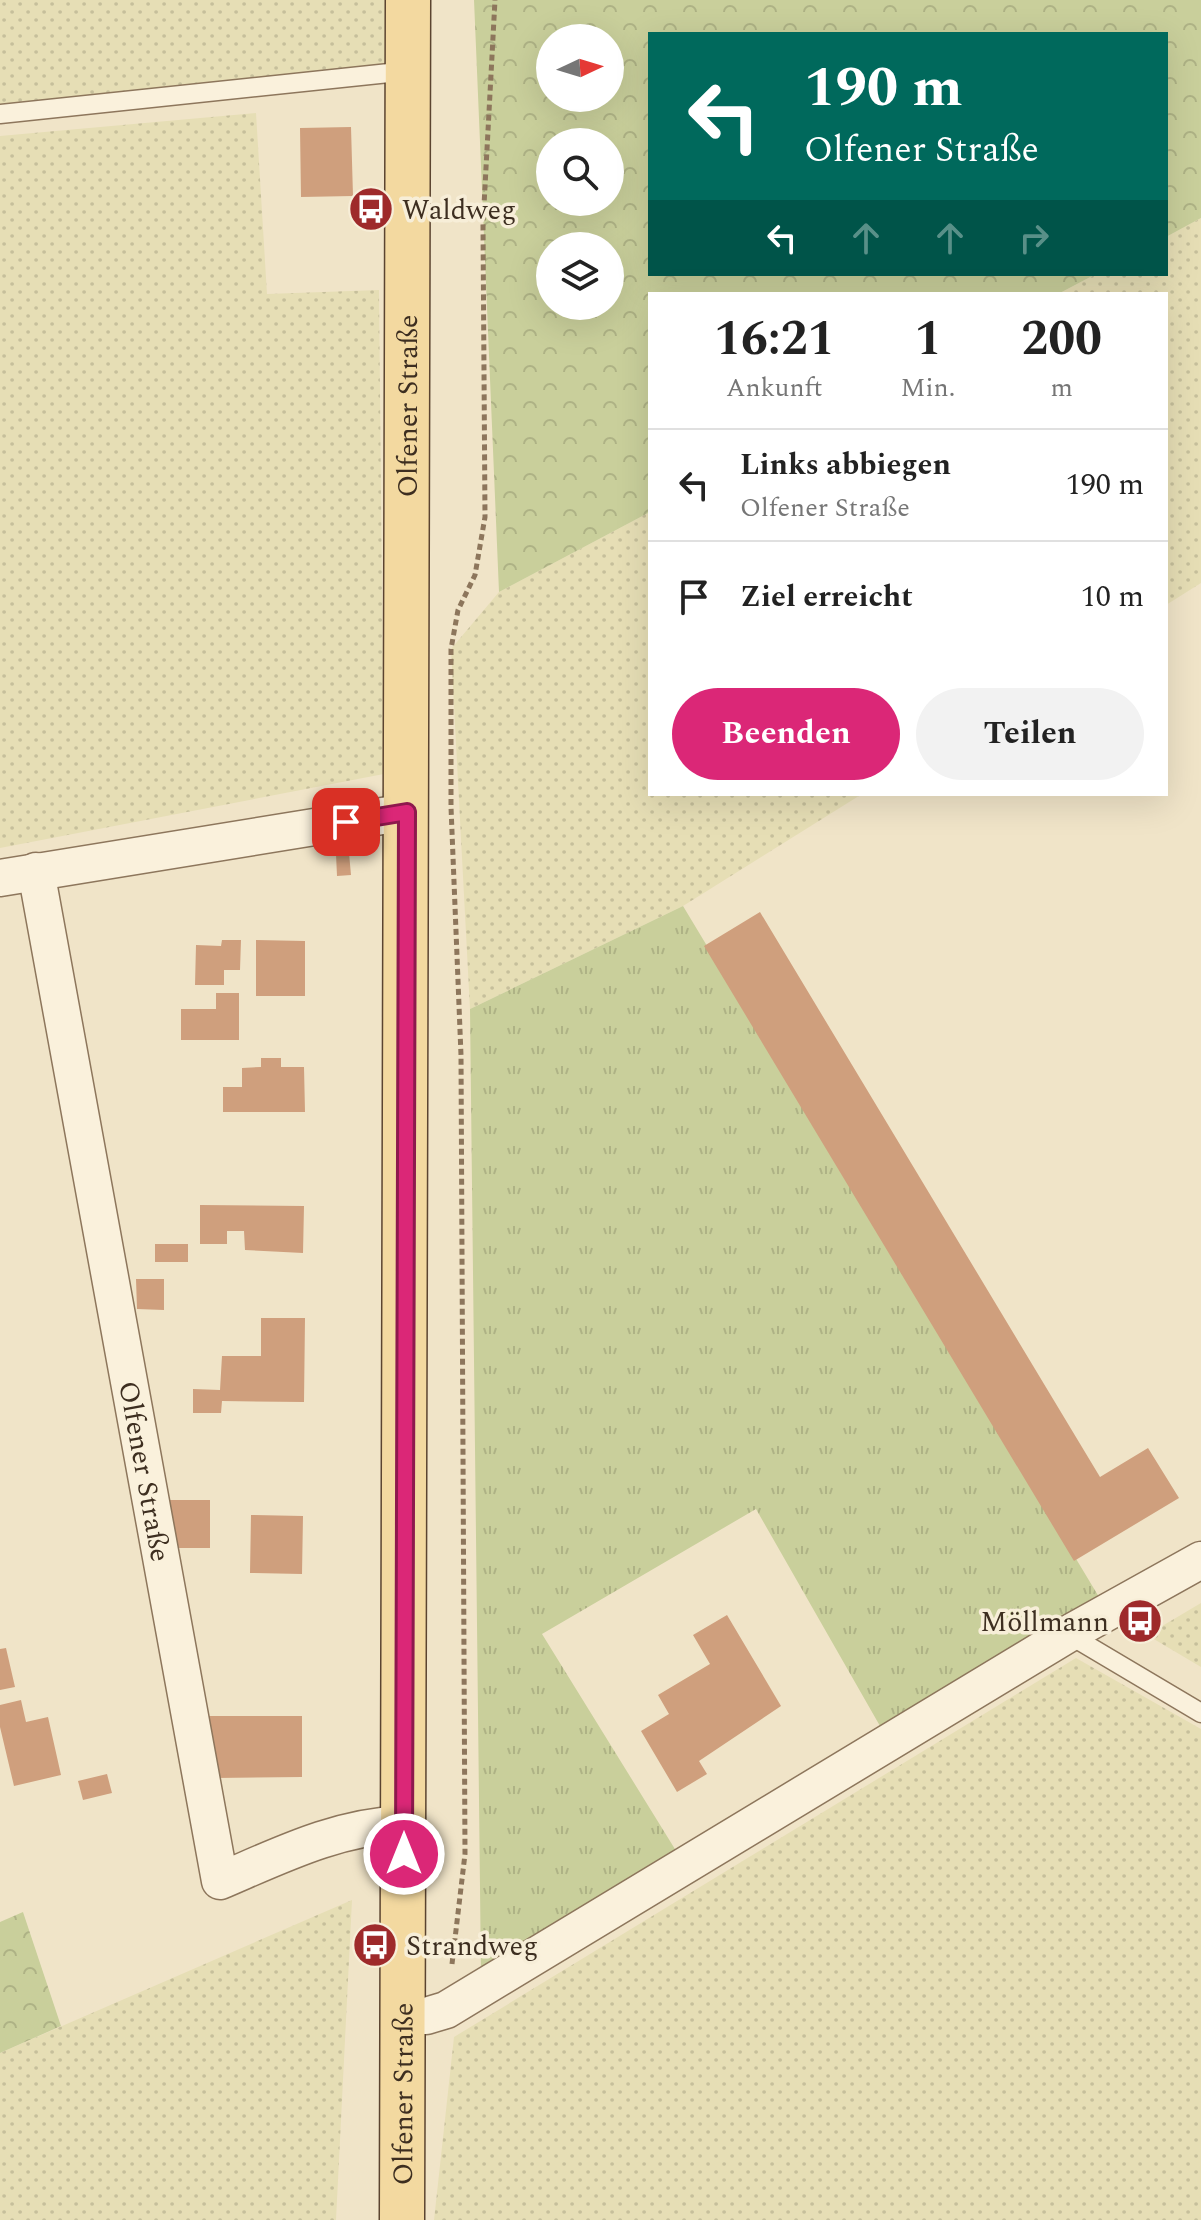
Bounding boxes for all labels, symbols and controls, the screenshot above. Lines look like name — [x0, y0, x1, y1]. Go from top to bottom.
north arrow — [536, 24, 624, 112]
map controls — [536, 24, 624, 320]
text: 190 m — [804, 46, 963, 131]
icon: left — [672, 64, 776, 168]
text: Olfener Straße — [804, 123, 1039, 178]
button: search — [536, 128, 624, 216]
bus stop icon: Waldweg — [347, 185, 395, 233]
place label: Waldweg — [402, 189, 516, 232]
icon: left — [760, 216, 804, 260]
icon: ahead — [844, 216, 888, 260]
icon: ahead — [928, 216, 972, 260]
icon: right — [1012, 216, 1056, 260]
button: layers — [536, 232, 624, 320]
text: 16:21 — [714, 303, 835, 376]
text: 1 — [914, 303, 941, 376]
text: 200 — [1021, 303, 1102, 376]
street label: Olfener Straße — [387, 314, 430, 498]
text: Ankunft — [726, 368, 823, 408]
text: Min. — [901, 368, 955, 408]
text: m — [1050, 368, 1073, 408]
text: Links abbiegen — [740, 442, 951, 488]
text: 190 m — [1066, 462, 1144, 508]
icon: left — [672, 463, 716, 507]
text: Olfener Straße — [740, 488, 910, 528]
text: Ziel erreicht — [740, 574, 913, 620]
text: 10 m — [1081, 574, 1144, 620]
icon: arrive — [672, 575, 716, 619]
button: Beenden — [672, 688, 900, 780]
button: Teilen — [916, 688, 1144, 780]
pin — [312, 788, 380, 856]
icon: arrive — [324, 800, 368, 844]
street label: Olfener Straße — [106, 1378, 181, 1565]
bus stop icon: Möllmann — [1116, 1597, 1164, 1645]
place label: Möllmann — [980, 1601, 1109, 1644]
position arrow — [362, 1812, 446, 1896]
bus stop icon: Strandweg — [351, 1921, 399, 1969]
place label: Strandweg — [406, 1925, 538, 1968]
street label: Olfener Straße — [382, 2002, 426, 2186]

